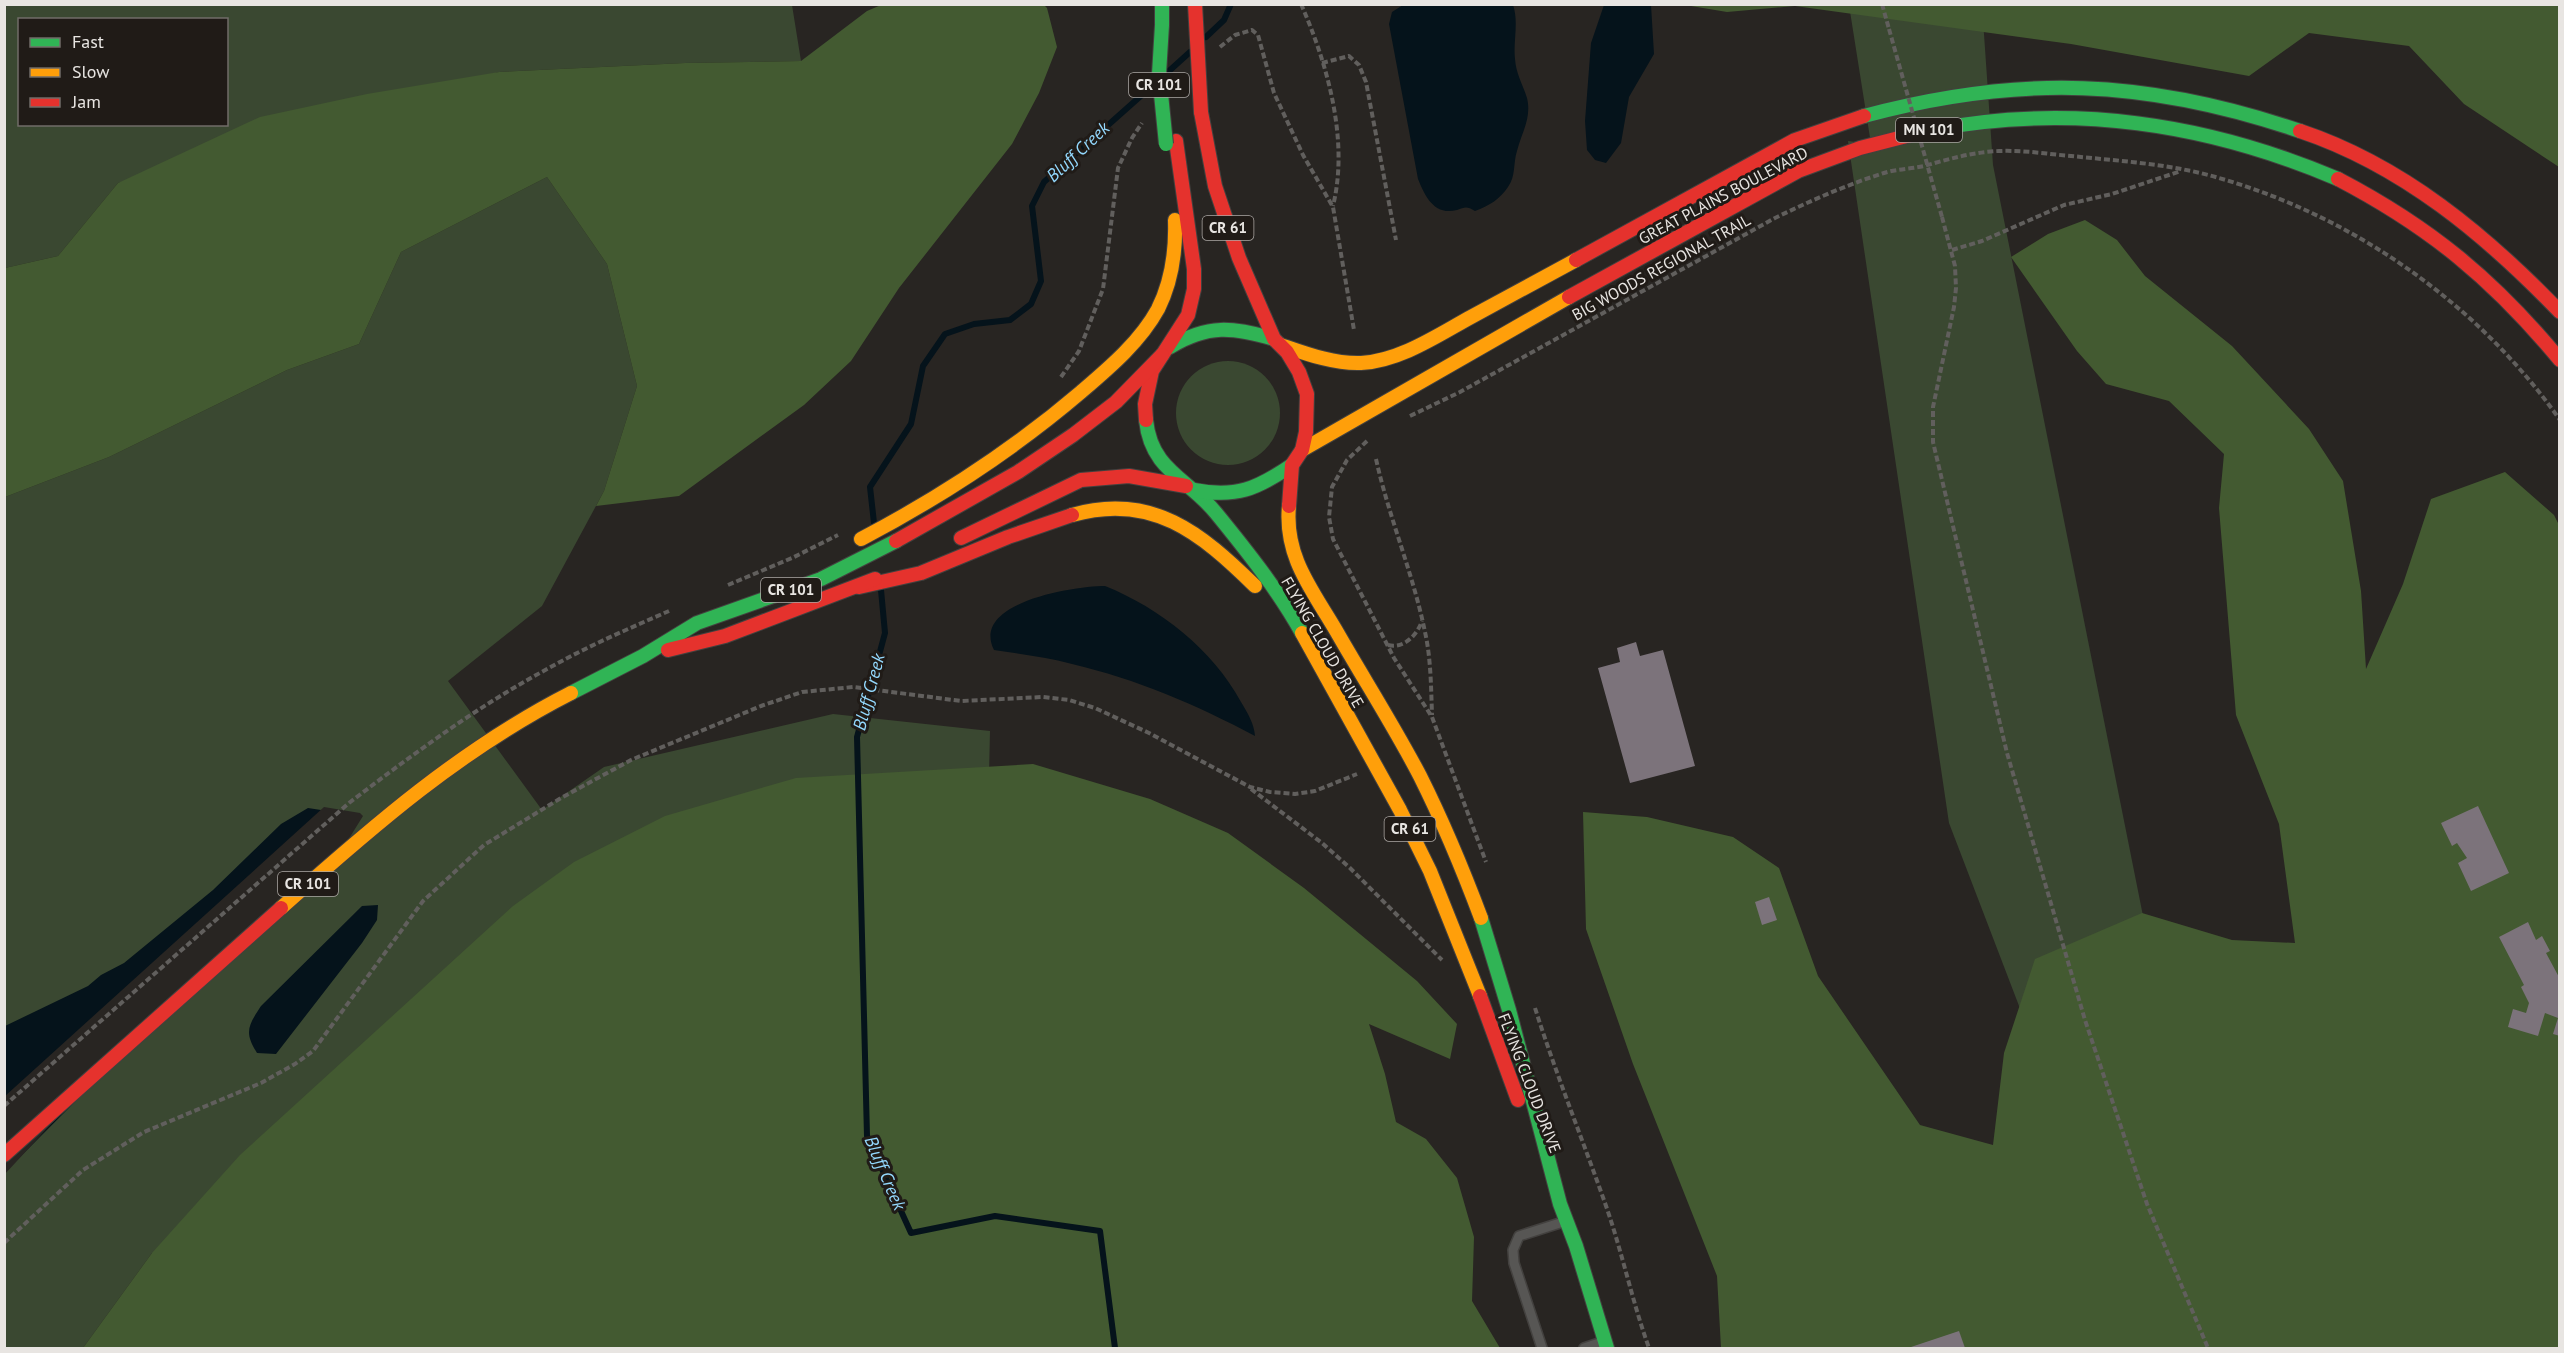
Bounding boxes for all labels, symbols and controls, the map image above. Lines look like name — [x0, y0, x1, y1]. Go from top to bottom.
legend — [18, 18, 228, 126]
text: Fast — [72, 30, 104, 53]
text: Slow — [72, 60, 110, 83]
road number: CR 101 — [1129, 73, 1189, 97]
text: Jam — [71, 90, 101, 113]
water label: Bluff Creek — [1041, 116, 1115, 187]
road number: MN 101 — [1896, 118, 1962, 142]
street label: GREAT PLAINS BOULEVARD — [1635, 142, 1811, 248]
street label: BIG WOODS REGIONAL TRAIL — [1568, 210, 1754, 324]
road number: CR 61 — [1202, 216, 1254, 240]
street label: FLYING CLOUD DRIVE — [1277, 573, 1369, 711]
road number: CR 101 — [761, 578, 821, 602]
water label: Bluff Creek — [847, 650, 890, 733]
road number: CR 61 — [1384, 817, 1436, 841]
road number: CR 101 — [278, 872, 338, 896]
street label: FLYING CLOUD DRIVE — [1494, 1010, 1566, 1156]
water label: Bluff Creek — [860, 1132, 912, 1214]

